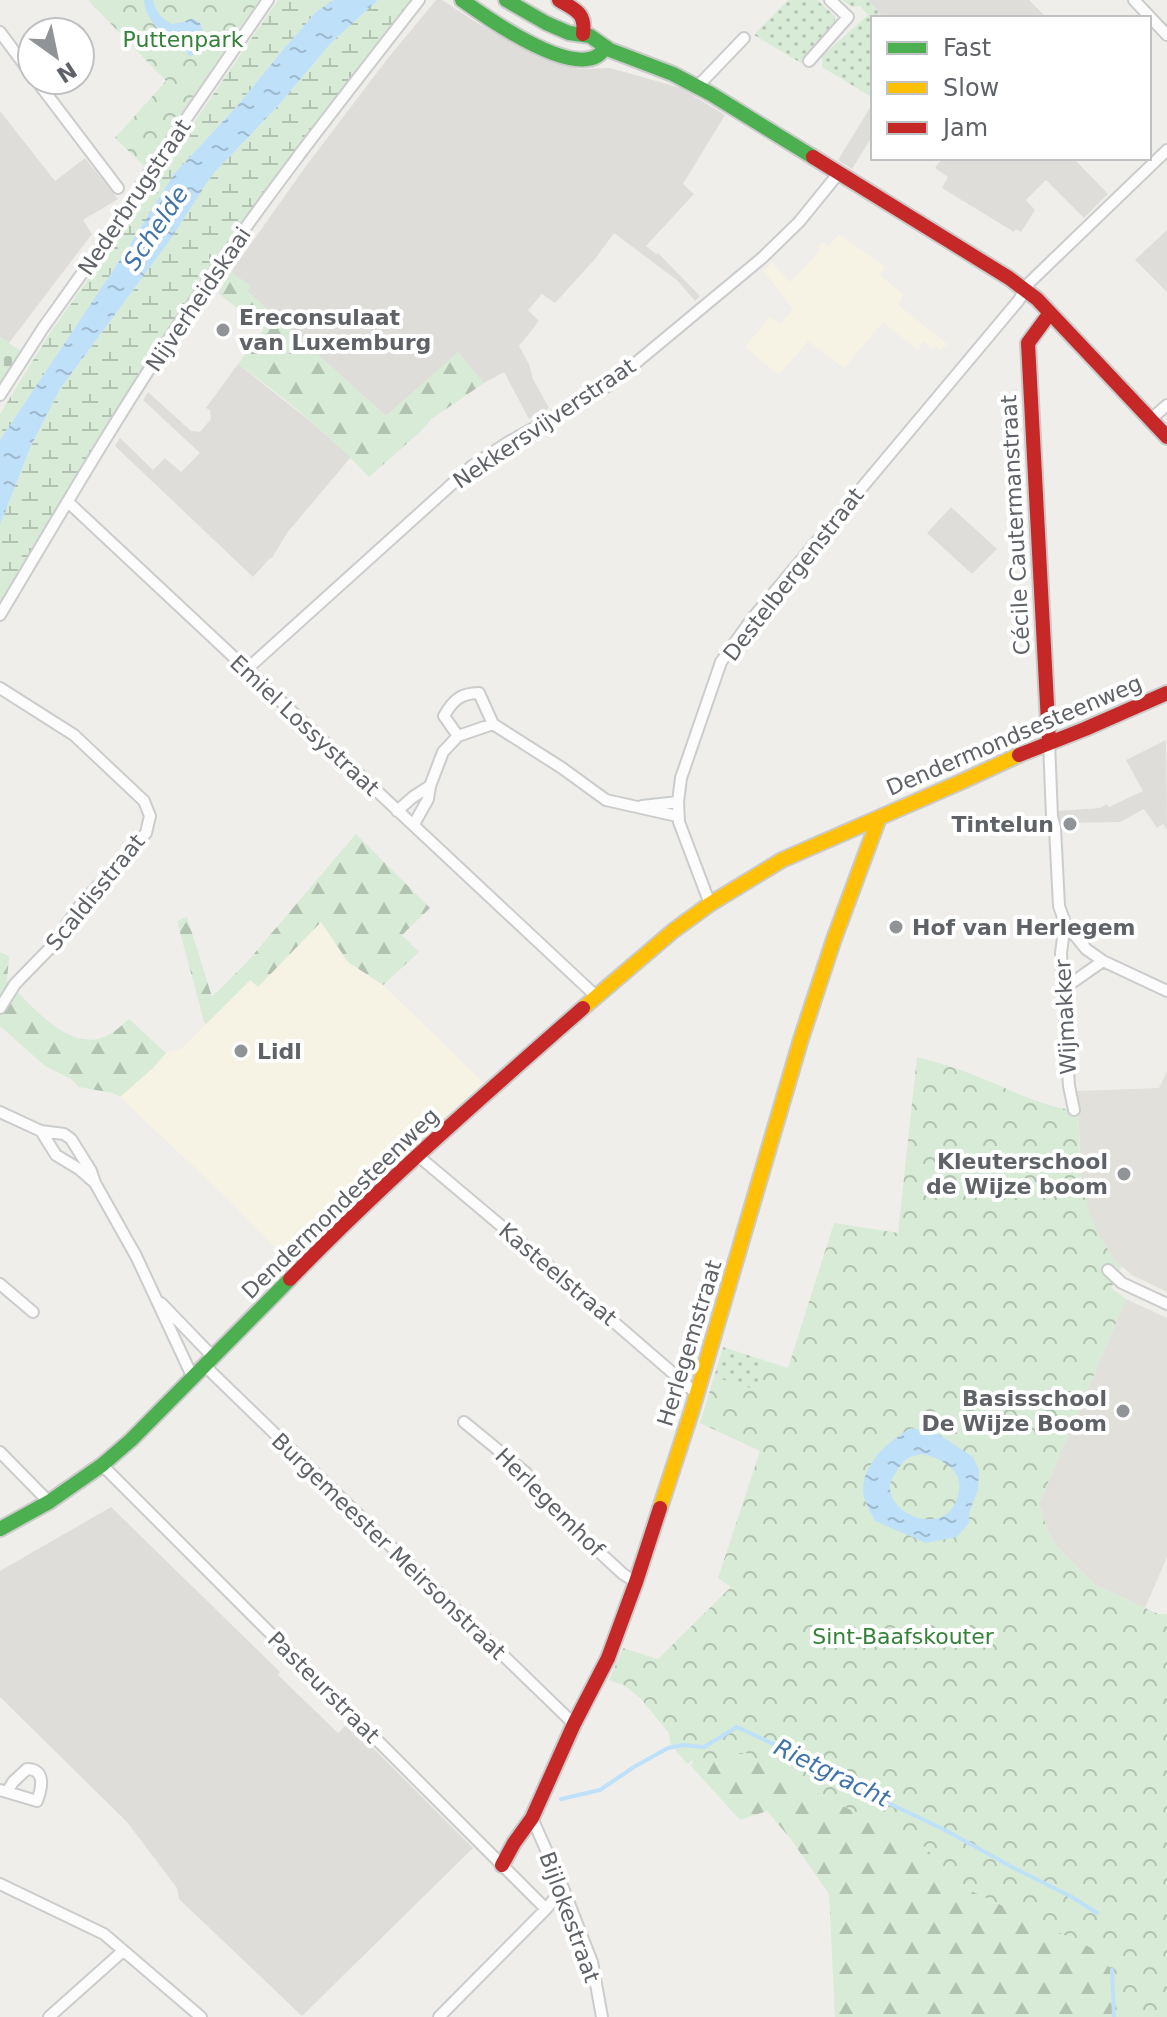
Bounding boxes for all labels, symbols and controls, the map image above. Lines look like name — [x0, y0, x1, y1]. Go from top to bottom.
north arrow — [16, 16, 96, 96]
legend — [871, 16, 1151, 160]
park label: Puttenpark — [123, 27, 244, 52]
text: Fast — [943, 34, 991, 62]
text: N — [52, 57, 81, 88]
text: Slow — [943, 74, 999, 102]
street label: Nederbrugstraat — [73, 114, 196, 280]
text: Jam — [941, 114, 988, 142]
water label: Schelde — [118, 181, 194, 275]
street label: Nijverheidskaai — [141, 223, 256, 376]
place label: Ereconsulaat van Luxemburg — [239, 305, 431, 355]
marker: Ereconsulaat van Luxemburg — [214, 321, 232, 339]
street label: Nekkersvijverstraat — [448, 353, 640, 494]
street label: Cécile Cautermanstraat — [996, 394, 1035, 656]
street label: Destelbergenstraat — [718, 483, 869, 666]
street label: Emiel Lossystraat — [225, 650, 384, 801]
street label: Dendermondsesteenweg — [883, 670, 1146, 801]
place label: Tintelun — [951, 812, 1054, 837]
marker: Tintelun — [1061, 815, 1079, 833]
street label: Scaldisstraat — [41, 829, 150, 955]
place label: Hof van Herlegem — [912, 915, 1136, 940]
marker: Hof van Herlegem — [887, 918, 905, 936]
street label: Wijmakker — [1050, 958, 1081, 1075]
place label: Lidl — [257, 1039, 302, 1064]
marker: Lidl — [232, 1042, 250, 1060]
street label: Dendermondesteenweg — [237, 1103, 444, 1304]
place label: Kleuterschool de Wijze boom — [926, 1149, 1108, 1199]
marker: Kleuterschool de Wijze boom — [1115, 1165, 1133, 1183]
street label: Kasteelstraat — [494, 1218, 622, 1331]
street label: Herlegemstraat — [652, 1257, 727, 1429]
place label: Basisschool De Wijze Boom — [922, 1386, 1107, 1436]
marker: Basisschool De Wijze Boom — [1114, 1402, 1132, 1420]
street label: Burgemeester Meirsonstraat — [267, 1428, 511, 1665]
street label: Herlegemhof — [490, 1443, 610, 1563]
park label: Sint-Baafskouter — [812, 1624, 995, 1649]
street label: Pasteurstraat — [263, 1627, 385, 1748]
water label: Rietgracht — [770, 1733, 896, 1814]
street label: Bijlokestraat — [534, 1848, 605, 1986]

